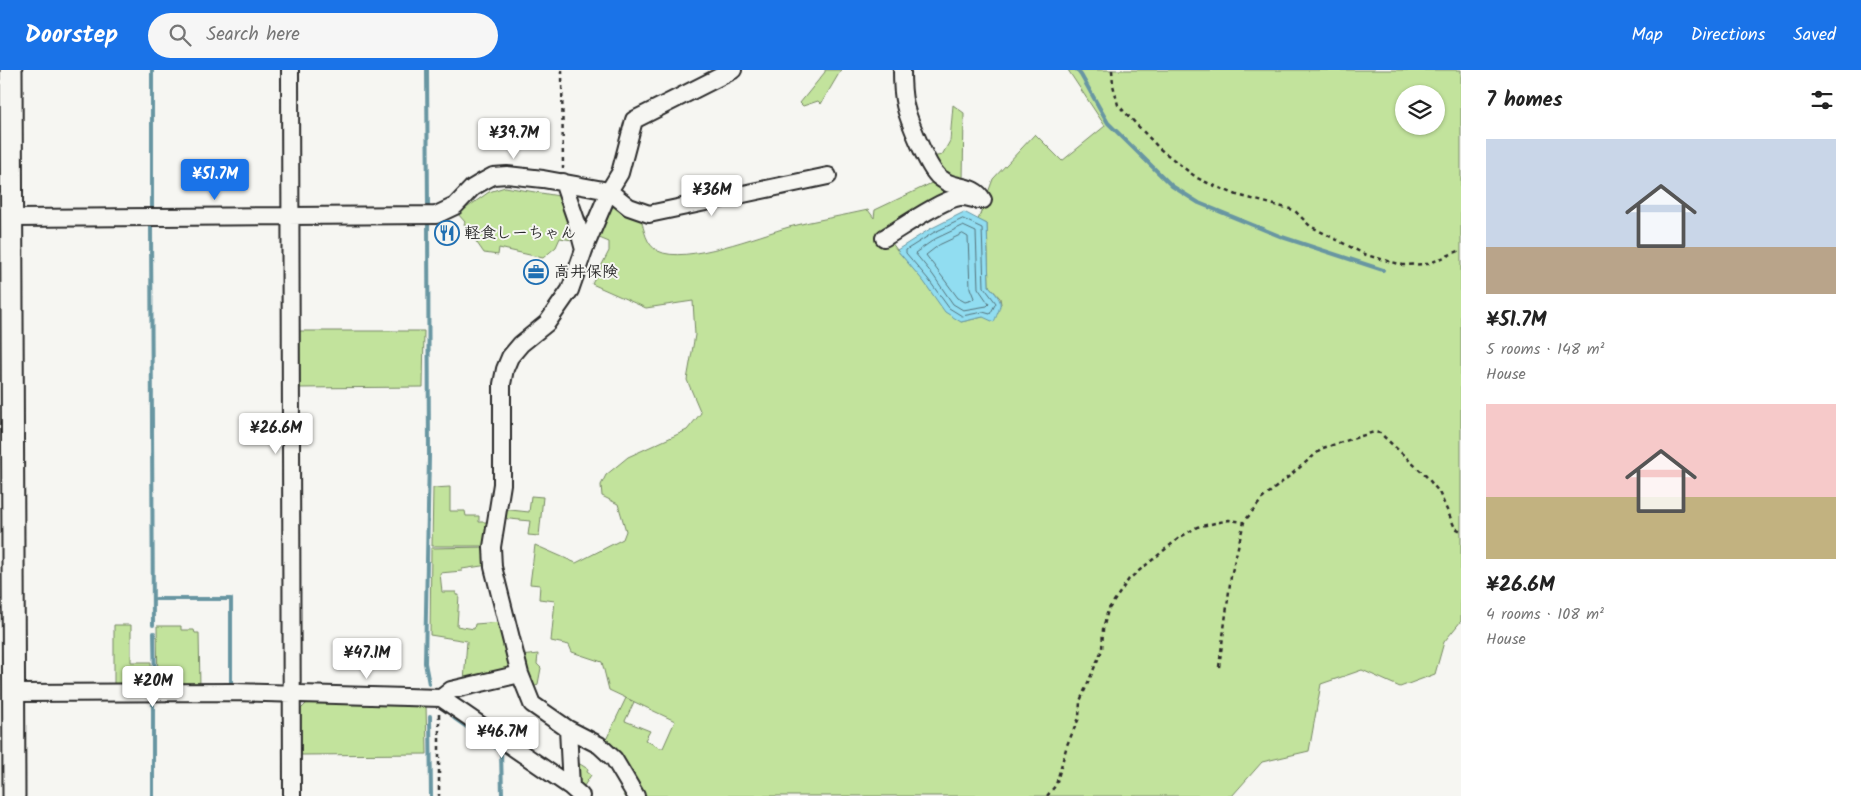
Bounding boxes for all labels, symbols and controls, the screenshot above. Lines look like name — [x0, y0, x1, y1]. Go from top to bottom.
search box — [148, 13, 498, 58]
text: Doorstep — [25, 16, 118, 55]
text: Search here — [206, 20, 300, 50]
icon: search — [166, 21, 194, 49]
text: Map — [1631, 21, 1663, 50]
text: Directions — [1691, 21, 1765, 50]
text: Saved — [1793, 21, 1836, 50]
text: 7 homes — [1486, 84, 1563, 117]
map controls — [1395, 85, 1445, 135]
button: layers — [1395, 85, 1445, 135]
icon: filters — [1808, 86, 1836, 114]
pin: ¥39.7M — [473, 118, 555, 160]
text: ¥39.7M — [489, 121, 539, 146]
pin: ¥51.7M — [174, 158, 256, 201]
text: ¥51.7M — [192, 162, 238, 187]
icon: home — [1616, 171, 1706, 261]
pin: ¥36M — [682, 174, 742, 217]
text: ¥36M — [692, 178, 732, 203]
restaurant icon: 軽食しーちゃん — [434, 220, 460, 246]
place label: 軽食しーちゃん — [464, 221, 576, 246]
office icon: 高井保険 — [523, 259, 549, 285]
place label: 高井保険 — [554, 260, 618, 285]
text: ¥51.7M — [1486, 304, 1547, 337]
text: 5 rooms · 148 m² — [1486, 337, 1605, 362]
text: House — [1486, 362, 1526, 387]
pin: ¥26.6M — [235, 412, 317, 455]
text: ¥26.6M — [250, 416, 302, 441]
icon: home — [1616, 436, 1706, 526]
text: ¥26.6M — [1486, 569, 1555, 602]
text: 4 rooms · 108 m² — [1486, 602, 1604, 627]
text: House — [1486, 627, 1526, 652]
pin: ¥47.1M — [326, 638, 408, 680]
text: ¥47.1M — [344, 641, 390, 666]
pin: ¥20M — [123, 666, 183, 708]
text: ¥20M — [133, 669, 173, 694]
pin: ¥46.7M — [461, 716, 543, 759]
text: ¥46.7M — [477, 720, 527, 745]

